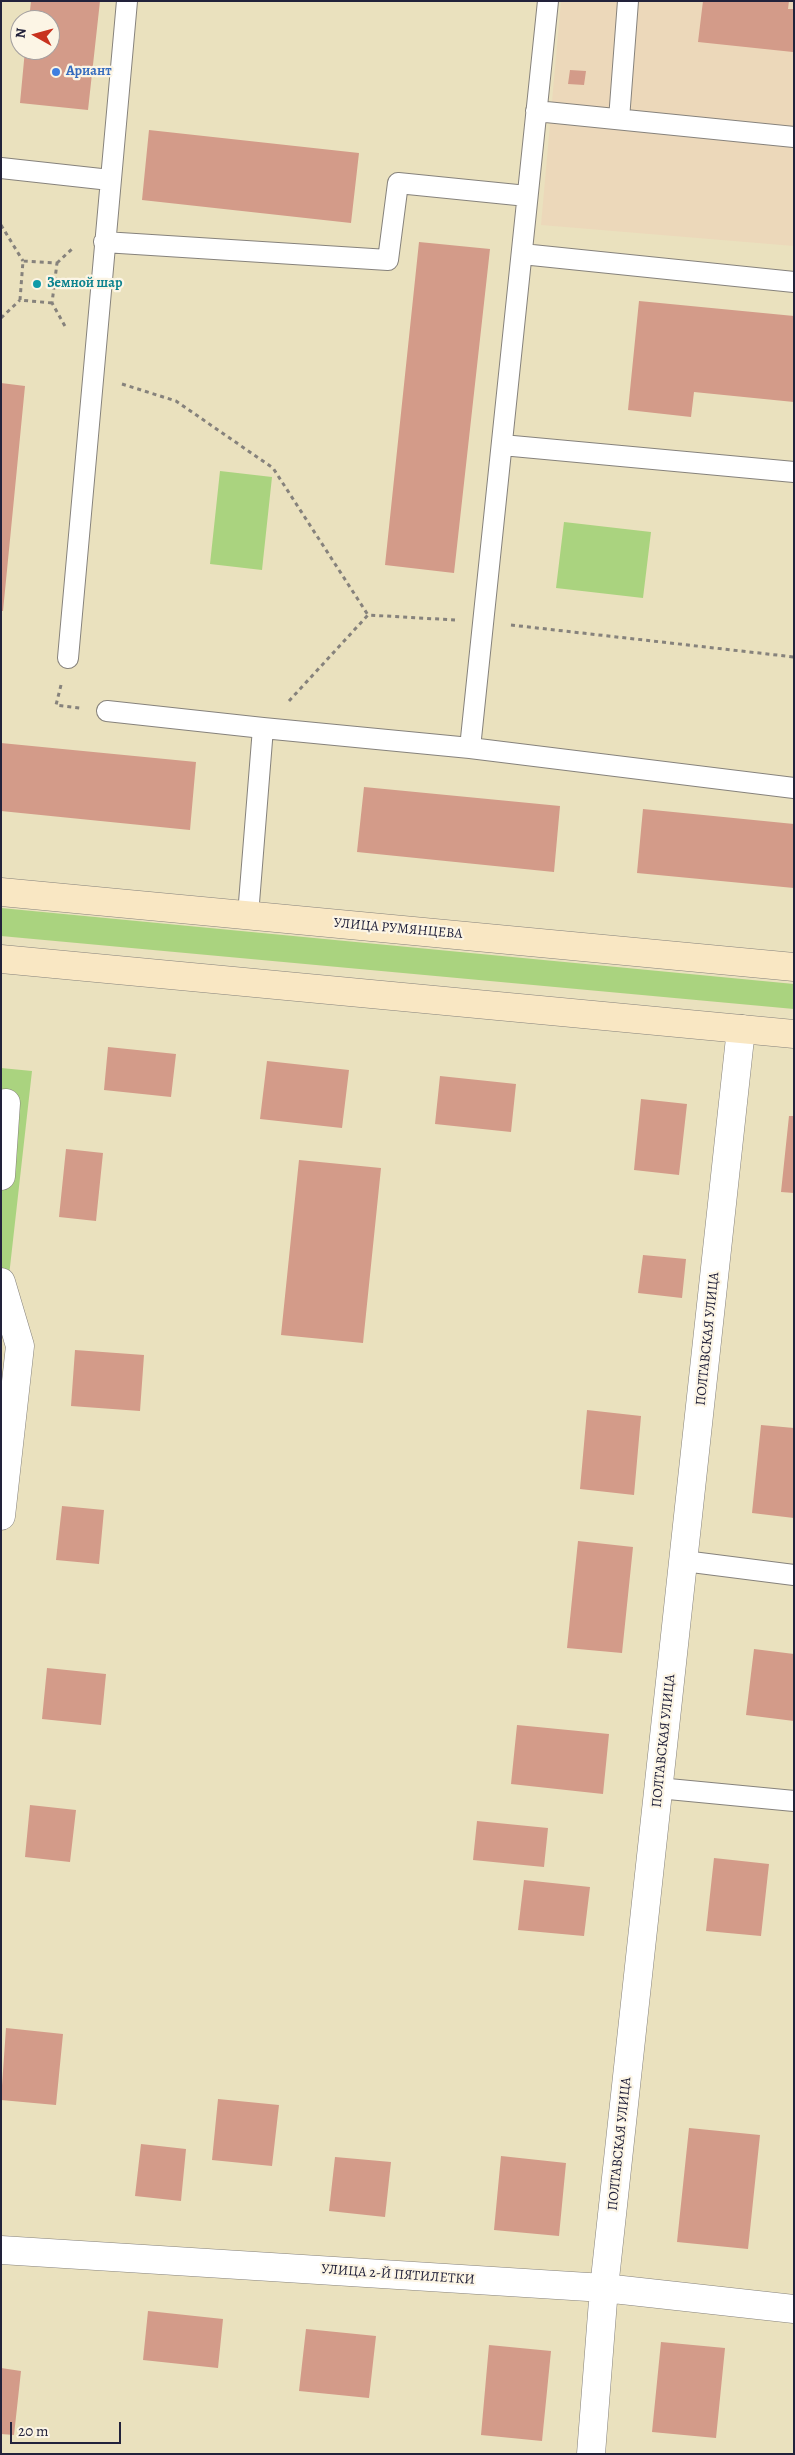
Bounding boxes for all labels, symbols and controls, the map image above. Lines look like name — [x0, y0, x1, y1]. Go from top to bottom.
north arrow — [10, 10, 60, 60]
text: N — [11, 27, 31, 39]
place label: Ариант — [66, 64, 112, 80]
marker: Ариант — [50, 66, 62, 78]
place label: Земной шар — [47, 276, 122, 292]
marker: Земной шар — [31, 278, 43, 290]
street label: УЛИЦА РУМЯНЦЕВА — [333, 915, 463, 943]
street label: ПОЛТАВСКАЯ УЛИЦА — [693, 1271, 723, 1407]
street label: ПОЛТАВСКАЯ УЛИЦА — [649, 1673, 679, 1809]
street label: ПОЛТАВСКАЯ УЛИЦА — [605, 2076, 635, 2212]
street label: УЛИЦА 2-Й ПЯТИЛЕТКИ — [321, 2261, 475, 2289]
scale bar — [12, 2412, 124, 2444]
text: 20 m — [18, 2421, 49, 2441]

